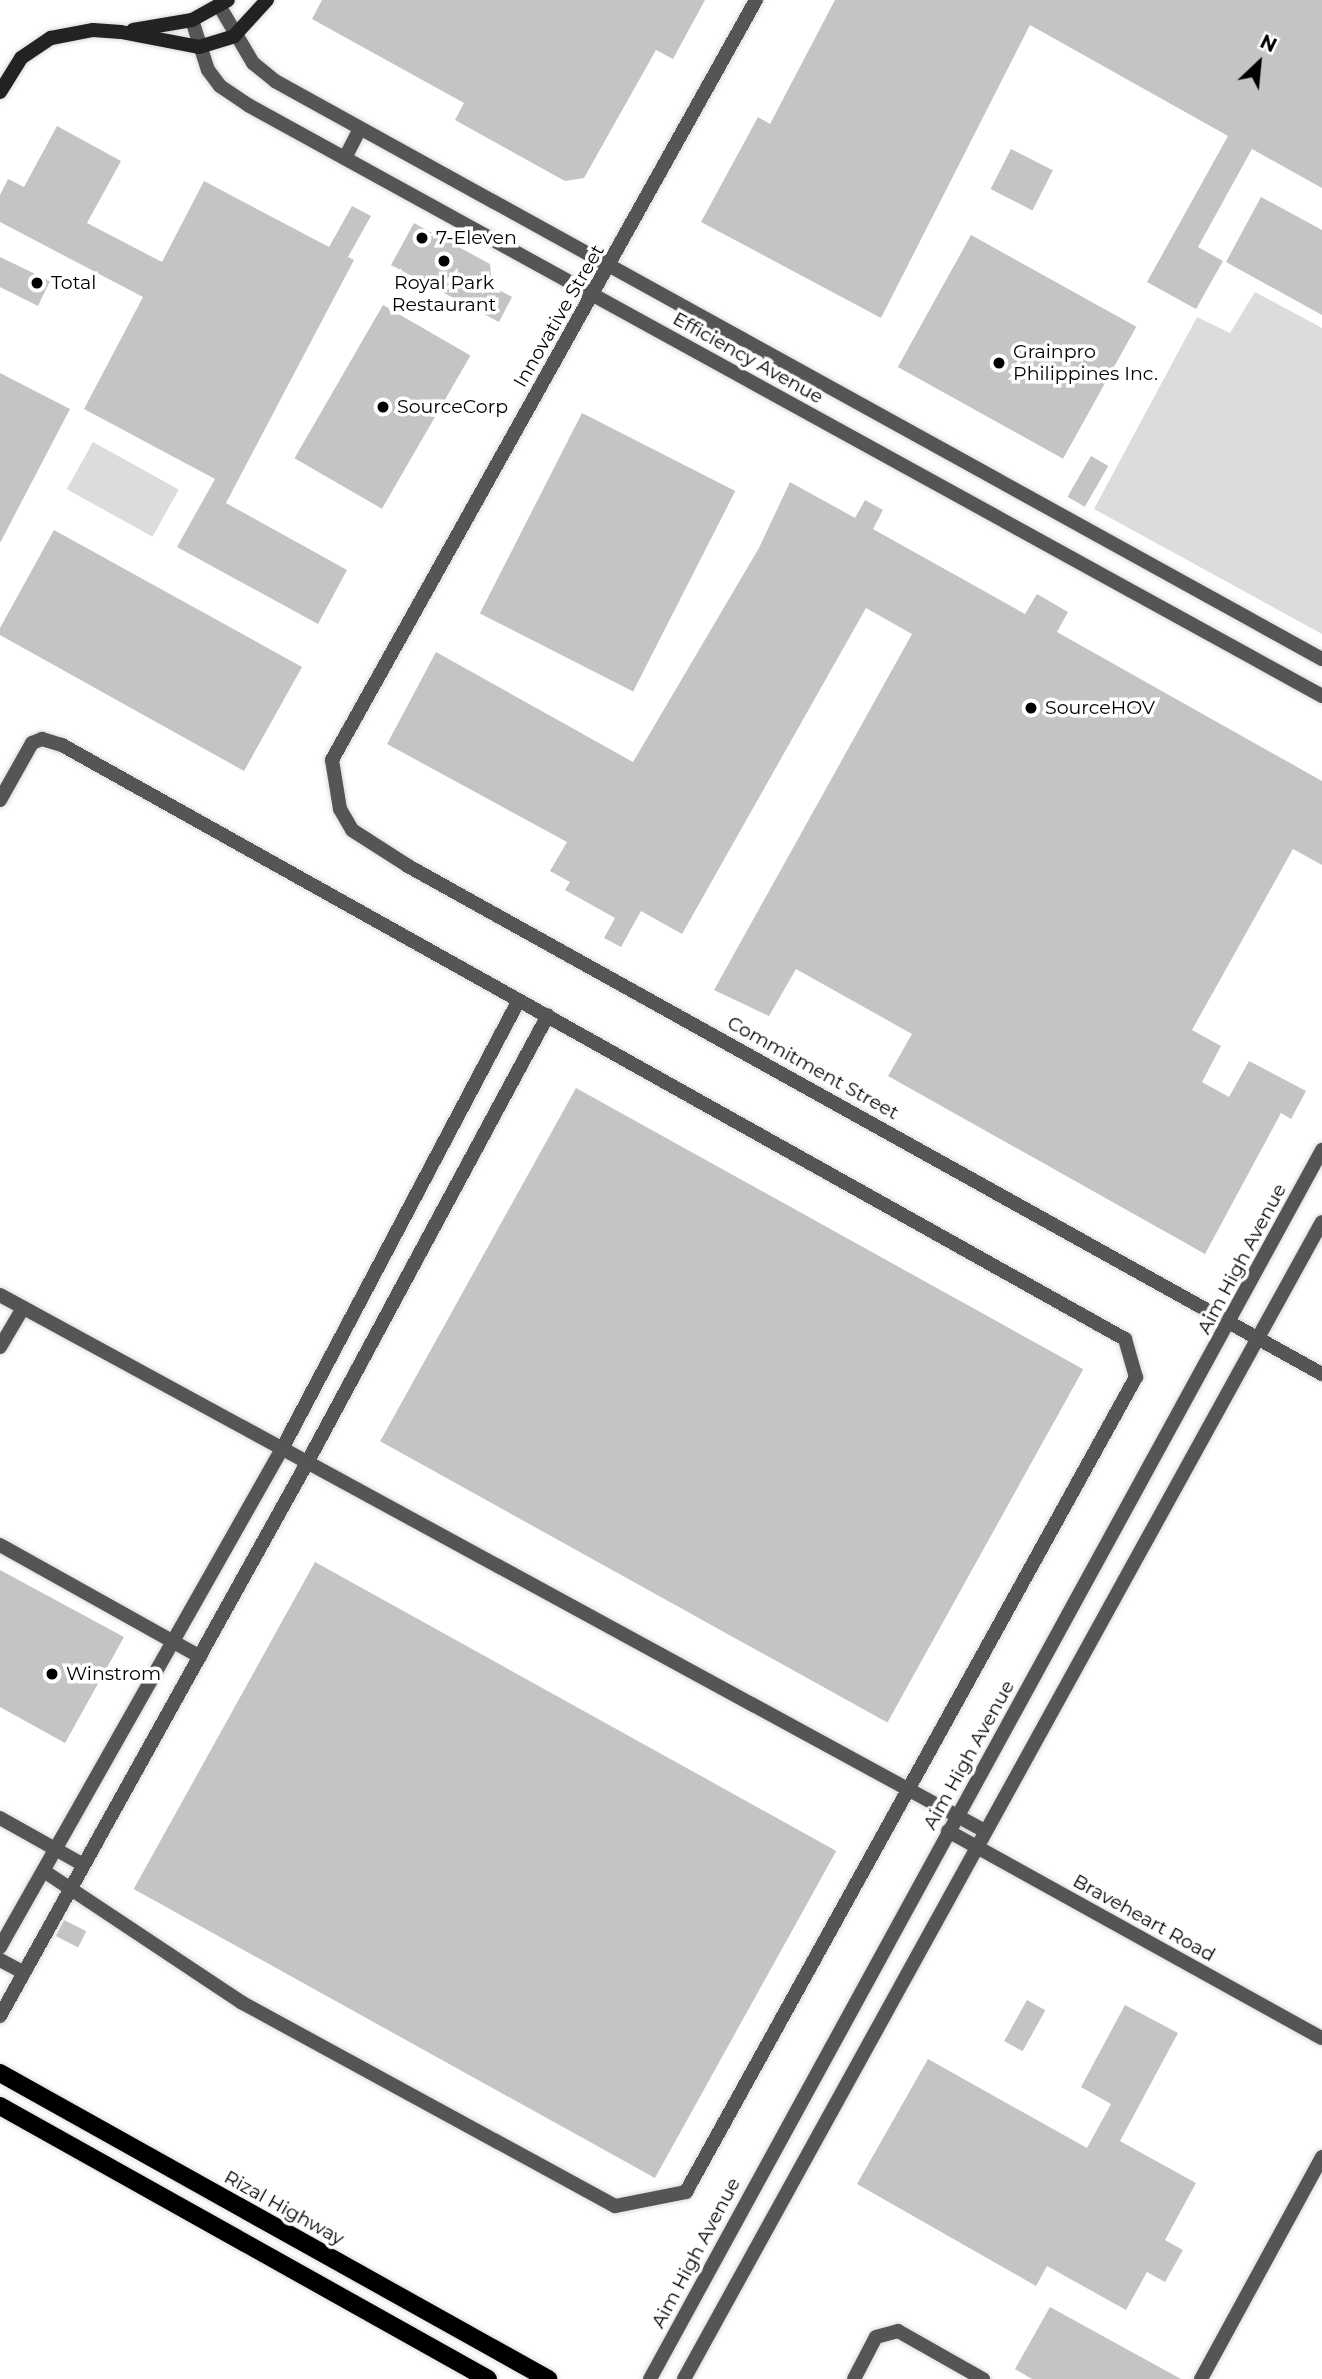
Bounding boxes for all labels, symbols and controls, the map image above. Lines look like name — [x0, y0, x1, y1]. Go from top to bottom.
north arrow — [1224, 28, 1294, 98]
text: N — [1256, 30, 1280, 57]
place label: 7-Eleven — [436, 227, 517, 249]
marker: 7-Eleven — [414, 230, 430, 246]
street label: Innovative Street — [509, 241, 609, 391]
marker: Royal Park Restaurant — [436, 253, 452, 269]
place label: Total — [51, 272, 96, 294]
place label: Royal Park Restaurant — [392, 272, 496, 316]
marker: Total — [29, 275, 45, 291]
street label: Efficiency Avenue — [669, 307, 827, 409]
place label: Grainpro Philippines Inc. — [1013, 341, 1158, 385]
marker: Grainpro Philippines Inc. — [991, 355, 1007, 371]
place label: SourceCorp — [397, 396, 508, 418]
marker: SourceCorp — [375, 399, 391, 415]
place label: SourceHOV — [1045, 697, 1155, 719]
marker: SourceHOV — [1023, 700, 1039, 716]
street label: Commitment Street — [723, 1011, 903, 1125]
street label: Aim High Avenue — [1193, 1180, 1291, 1338]
place label: Winstrom — [66, 1663, 161, 1685]
marker: Winstrom — [44, 1666, 60, 1682]
street label: Aim High Avenue — [919, 1676, 1019, 1834]
street label: Braveheart Road — [1069, 1869, 1219, 1967]
street label: Rizal Highway — [220, 2166, 348, 2250]
street label: Aim High Avenue — [647, 2174, 745, 2332]

